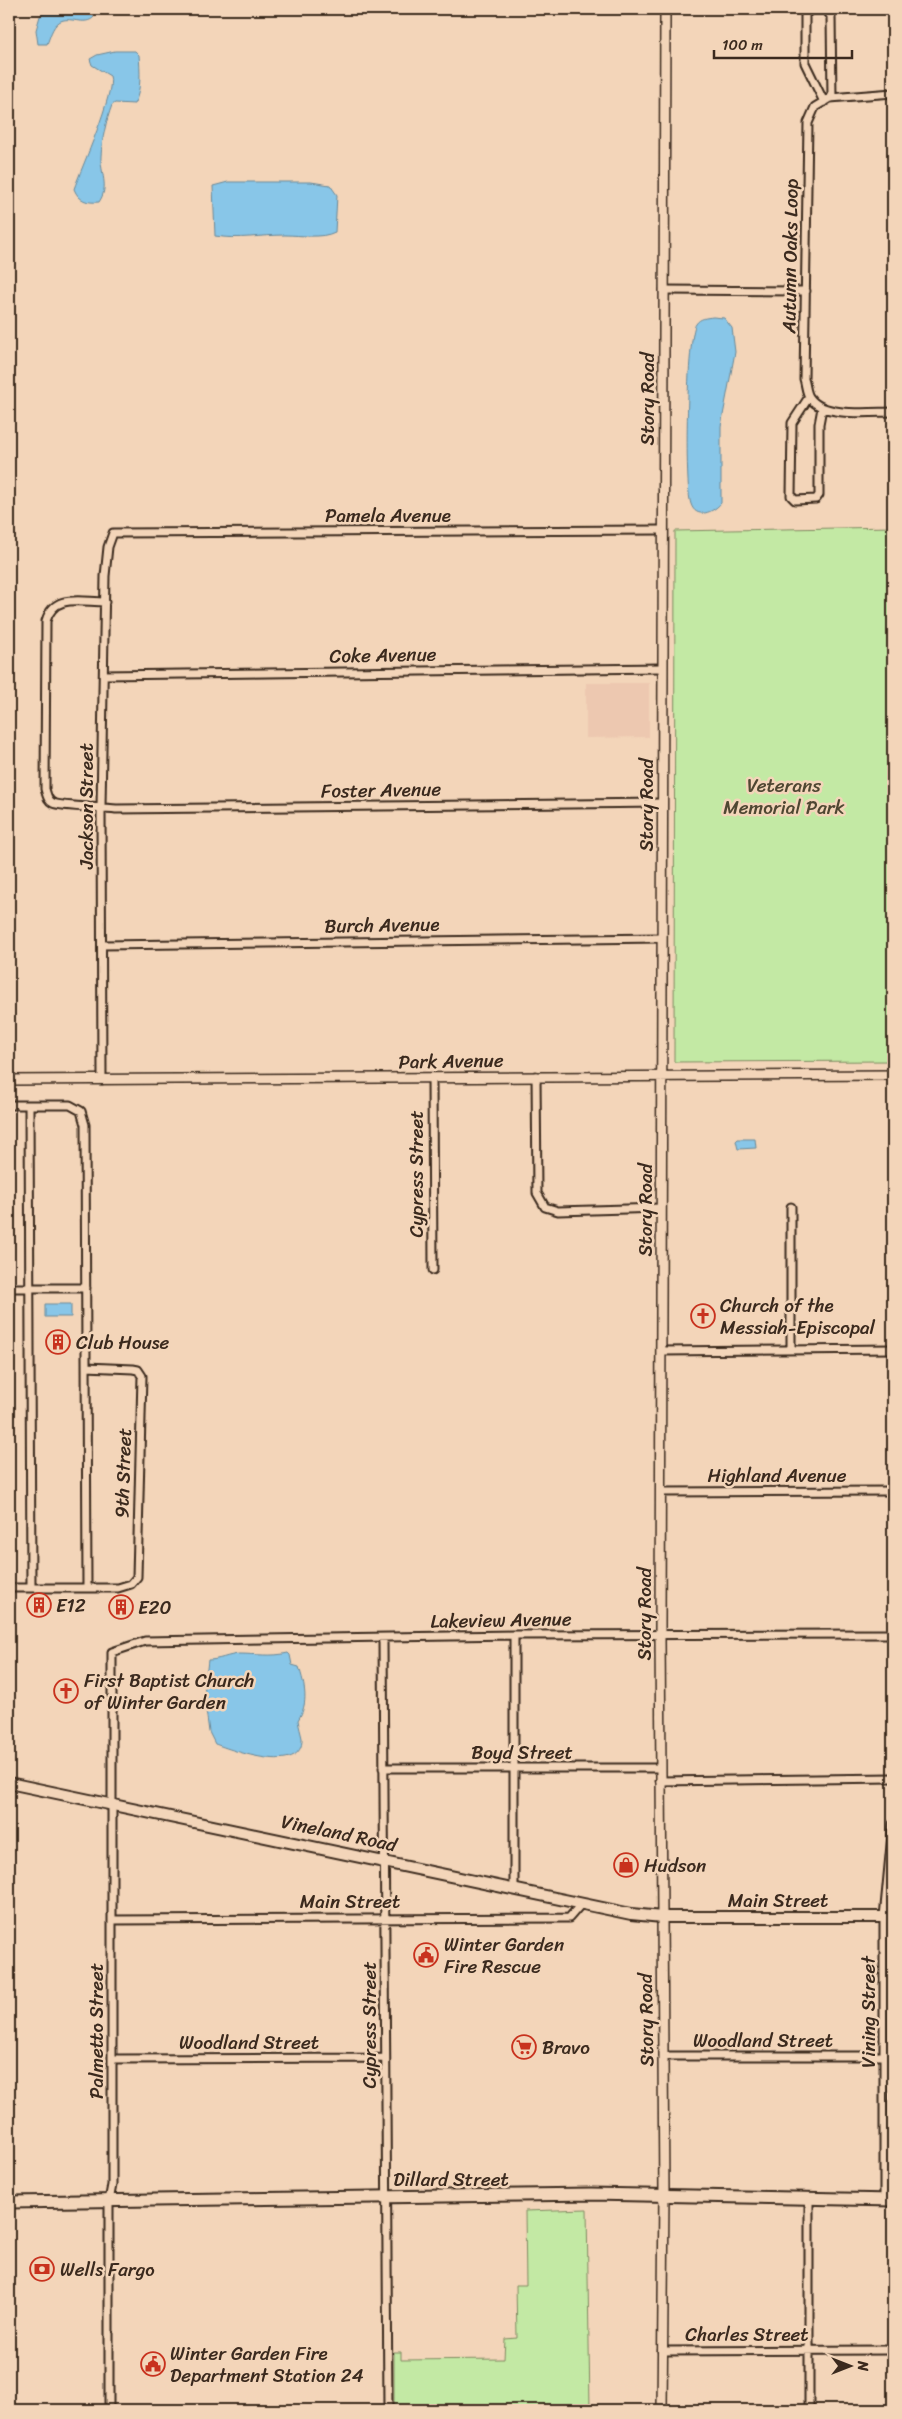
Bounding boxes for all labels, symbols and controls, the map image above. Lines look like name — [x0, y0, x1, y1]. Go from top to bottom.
scale bar — [714, 28, 852, 60]
text: 100 m — [722, 32, 763, 58]
street label: Autumn Oaks Loop — [772, 178, 808, 335]
street label: Story Road — [631, 350, 664, 446]
street label: Pamela Avenue — [325, 499, 451, 532]
street label: Coke Avenue — [329, 638, 437, 672]
street label: Jackson Street — [70, 743, 103, 870]
street label: Story Road — [630, 756, 663, 852]
park label: Veterans Memorial Park — [723, 769, 845, 824]
street label: Foster Avenue — [321, 772, 442, 808]
street label: Burch Avenue — [324, 907, 440, 943]
street label: Park Avenue — [398, 1044, 504, 1078]
street label: Cypress Street — [400, 1111, 433, 1237]
street label: Story Road — [629, 1161, 662, 1257]
place label: Church of the Messiah-Episcopal — [720, 1289, 876, 1344]
church icon: Church of the Messiah-Episcopal — [690, 1303, 716, 1329]
place label: Club House — [76, 1326, 170, 1359]
building icon: Club House — [45, 1329, 71, 1355]
street label: 9th Street — [105, 1427, 141, 1519]
street label: Highland Avenue — [707, 1459, 847, 1492]
street label: Story Road — [628, 1565, 661, 1661]
place label: E12 — [56, 1589, 86, 1622]
place label: E20 — [138, 1591, 172, 1624]
building icon: E12 — [26, 1592, 52, 1618]
building icon: E20 — [108, 1594, 134, 1620]
street label: Lakeview Avenue — [430, 1602, 572, 1638]
place label: First Baptist Church of Winter Garden — [84, 1664, 254, 1719]
church icon: First Baptist Church of Winter Garden — [53, 1678, 79, 1704]
street label: Boyd Street — [471, 1736, 573, 1769]
street label: Vineland Road — [278, 1805, 401, 1862]
place label: Hudson — [644, 1849, 706, 1882]
shop icon: Hudson — [613, 1852, 639, 1878]
street label: Main Street — [728, 1884, 828, 1917]
street label: Main Street — [300, 1885, 400, 1918]
place label: Winter Garden Fire Rescue — [444, 1928, 564, 1983]
public building icon: Winter Garden Fire Rescue — [413, 1942, 439, 1968]
street label: Vining Street — [852, 1955, 885, 2068]
street label: Cypress Street — [353, 1962, 386, 2088]
street label: Palmetto Street — [80, 1963, 113, 2099]
street label: Story Road — [629, 1971, 663, 2067]
street label: Woodland Street — [693, 2024, 833, 2057]
street label: Woodland Street — [179, 2026, 319, 2059]
place label: Bravo — [542, 2031, 590, 2064]
supermarket icon: Bravo — [511, 2034, 537, 2060]
street label: Dillard Street — [393, 2163, 509, 2196]
place label: Wells Fargo — [60, 2253, 155, 2286]
bank icon: Wells Fargo — [29, 2256, 55, 2282]
street label: Charles Street — [685, 2318, 809, 2351]
place label: Winter Garden Fire Department Station 24 — [170, 2337, 364, 2392]
north arrow — [824, 2342, 874, 2392]
public building icon: Winter Garden Fire Department Station 24 — [140, 2351, 166, 2377]
text: N — [850, 2360, 875, 2371]

